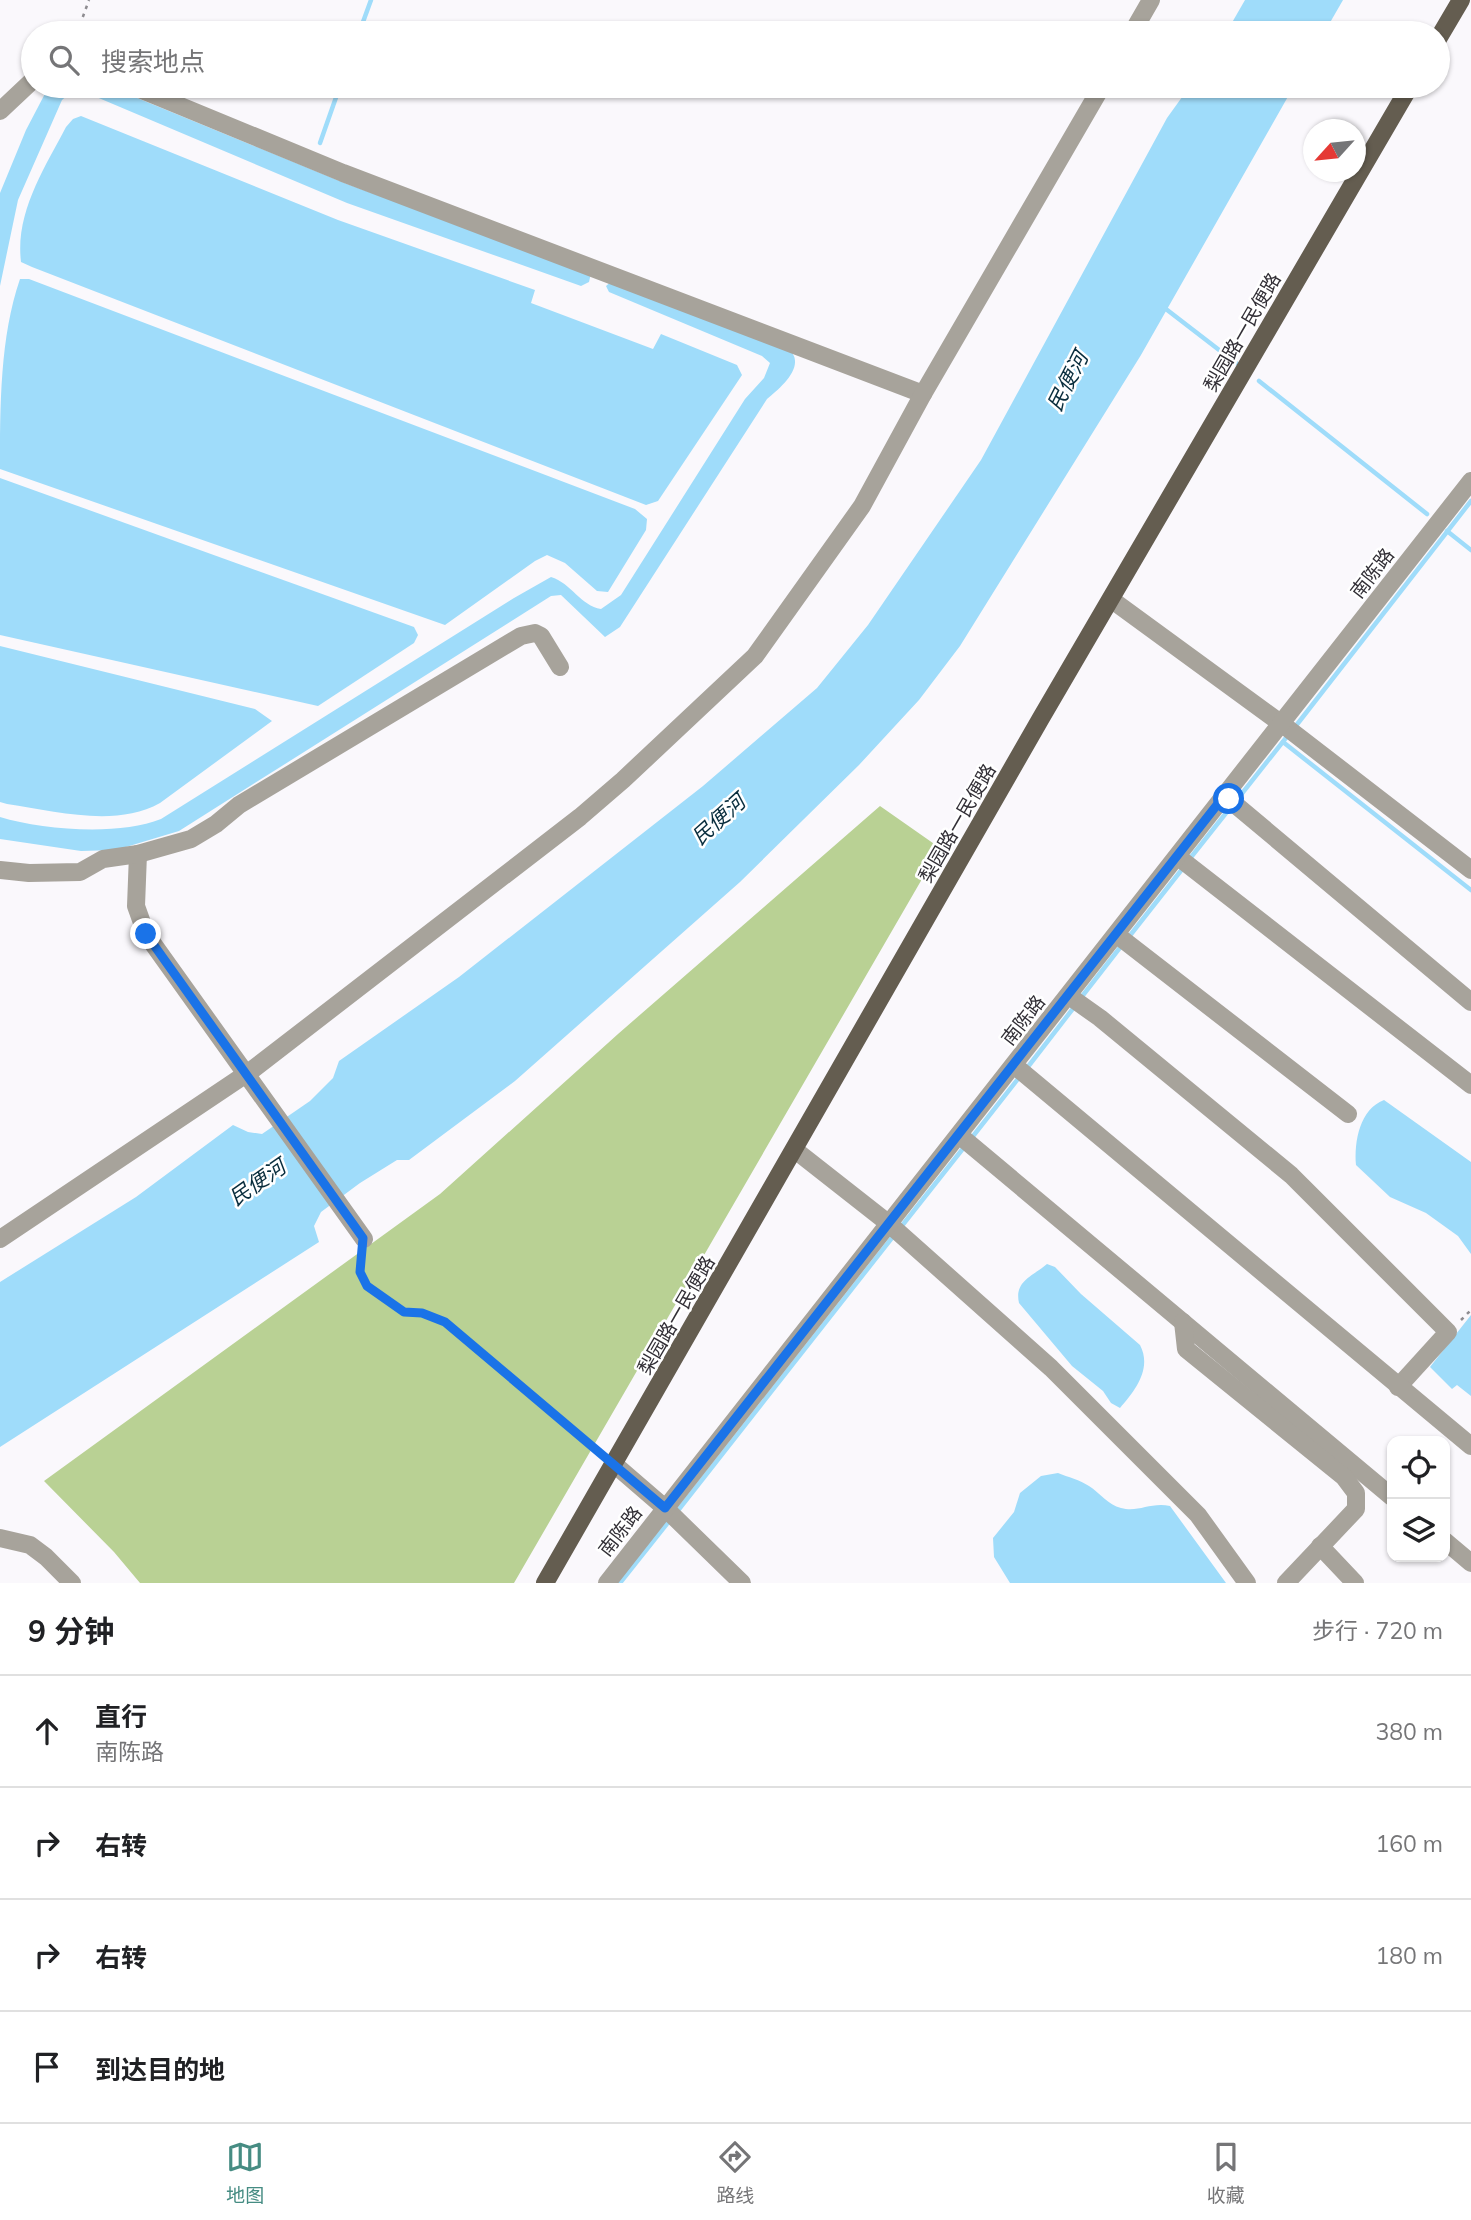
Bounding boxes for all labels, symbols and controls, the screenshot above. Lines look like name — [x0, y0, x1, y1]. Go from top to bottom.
search box — [21, 21, 1450, 98]
icon: search — [45, 41, 83, 79]
text: 搜索地点 — [101, 45, 205, 78]
north arrow — [1303, 119, 1366, 182]
street label: 梨园路一民便路 — [1198, 268, 1286, 396]
water label: 民便河 — [1041, 343, 1095, 415]
street label: 南陈路 — [1345, 543, 1399, 603]
street label: 梨园路一民便路 — [913, 759, 1001, 887]
route start — [1213, 783, 1244, 814]
water label: 民便河 — [686, 786, 753, 850]
route end — [130, 918, 161, 949]
street label: 南陈路 — [996, 990, 1050, 1050]
water label: 民便河 — [224, 1151, 294, 1211]
street label: 梨园路一民便路 — [632, 1251, 720, 1379]
map controls — [1387, 1436, 1450, 1562]
button: locate — [1387, 1436, 1450, 1499]
button: layers — [1387, 1499, 1450, 1562]
street label: 南陈路 — [593, 1501, 647, 1561]
text: 9 分钟 — [28, 1612, 114, 1650]
text: 步行 · 720 m — [1312, 1616, 1443, 1645]
text: 直行 — [95, 1700, 147, 1733]
icon: ahead — [28, 1712, 66, 1750]
text: 380 m — [1375, 1717, 1443, 1746]
text: 南陈路 — [95, 1737, 164, 1766]
icon: right — [28, 1824, 66, 1862]
text: 右转 — [95, 1829, 147, 1862]
text: 160 m — [1375, 1829, 1443, 1858]
icon: right — [28, 1936, 66, 1974]
text: 右转 — [95, 1941, 147, 1974]
text: 180 m — [1375, 1941, 1443, 1970]
icon: arrive — [28, 2048, 66, 2086]
text: 到达目的地 — [95, 2053, 225, 2086]
tab: 地图 — [226, 2138, 264, 2207]
tab: 路线 — [716, 2138, 755, 2207]
tab: 收藏 — [1207, 2138, 1245, 2207]

